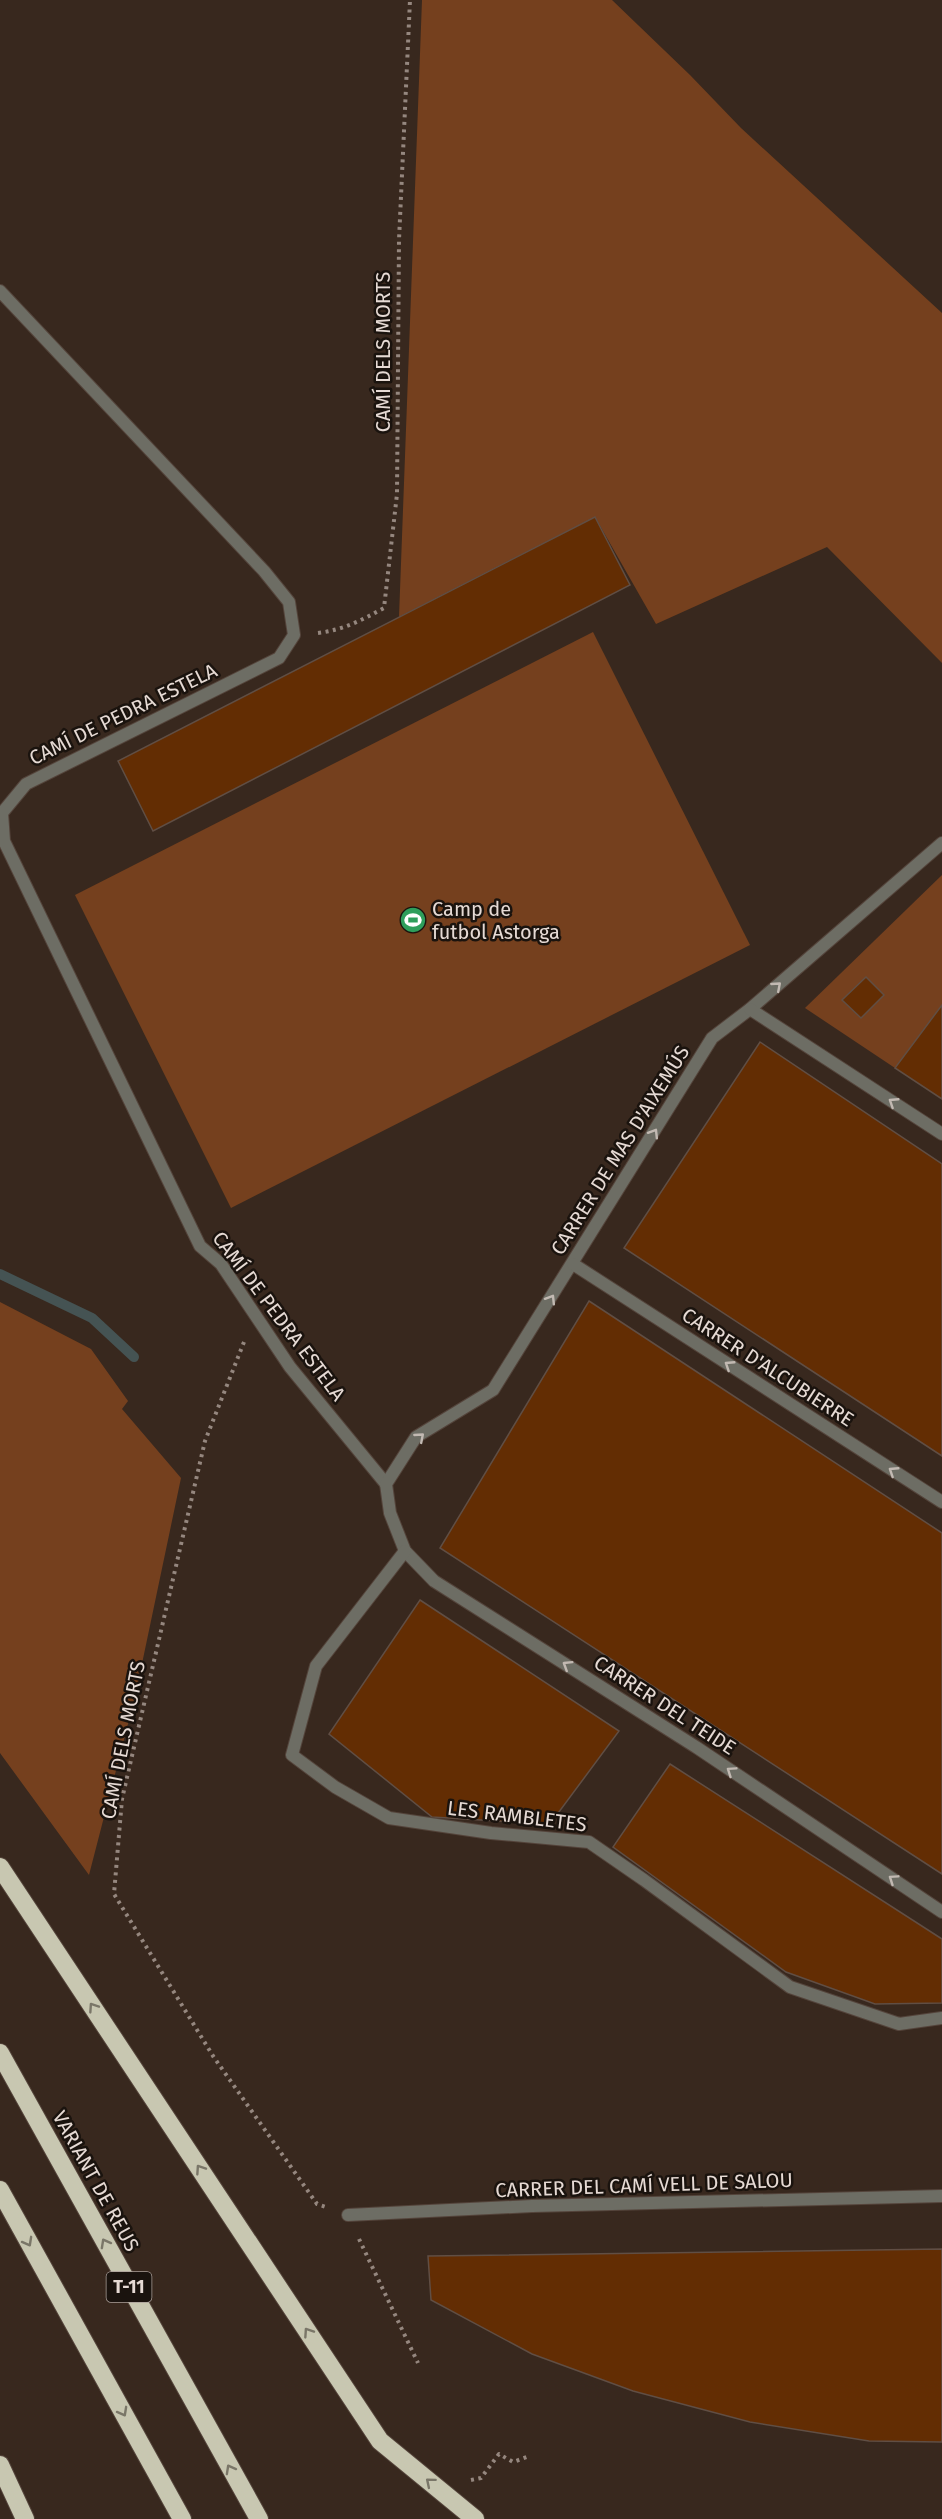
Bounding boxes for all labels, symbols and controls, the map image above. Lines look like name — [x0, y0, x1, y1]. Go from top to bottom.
street label: CAMÍ DELS MORTS — [371, 272, 395, 432]
street label: CAMÍ DE PEDRA ESTELA — [25, 658, 221, 770]
place label: Camp de futbol Astorga — [432, 897, 560, 944]
sports icon: Camp de futbol Astorga — [398, 905, 428, 935]
one-way arrow — [770, 982, 781, 993]
street label: CARRER DE MAS D'AIXEMÚS — [546, 1041, 694, 1259]
one-way arrow — [889, 1098, 899, 1110]
one-way arrow — [646, 1129, 658, 1139]
street label: CAMÍ DE PEDRA ESTELA — [207, 1227, 351, 1406]
one-way arrow — [543, 1295, 555, 1305]
street label: CARRER D'ALCUBIERRE — [678, 1302, 858, 1432]
one-way arrow — [725, 1361, 736, 1372]
one-way arrow — [413, 1433, 424, 1444]
one-way arrow — [889, 1466, 899, 1478]
street label: CARRER DEL TEIDE — [590, 1650, 740, 1760]
street label: CAMÍ DELS MORTS — [96, 1659, 150, 1821]
one-way arrow — [563, 1661, 573, 1673]
one-way arrow — [727, 1767, 738, 1778]
street label: LES RAMBLETES — [446, 1796, 588, 1836]
one-way arrow — [889, 1875, 900, 1886]
one-way arrow — [89, 2002, 100, 2013]
street label: VARIANT DE REUS — [48, 2107, 145, 2255]
one-way arrow — [196, 2165, 207, 2176]
street label: CARRER DEL CAMÍ VELL DE SALOU — [495, 2168, 793, 2202]
one-way arrow — [21, 2235, 32, 2246]
one-way arrow — [101, 2239, 112, 2249]
road number: T-11 — [106, 2272, 152, 2302]
one-way arrow — [304, 2327, 315, 2338]
one-way arrow — [116, 2406, 127, 2417]
one-way arrow — [226, 2464, 237, 2475]
one-way arrow — [425, 2478, 436, 2489]

